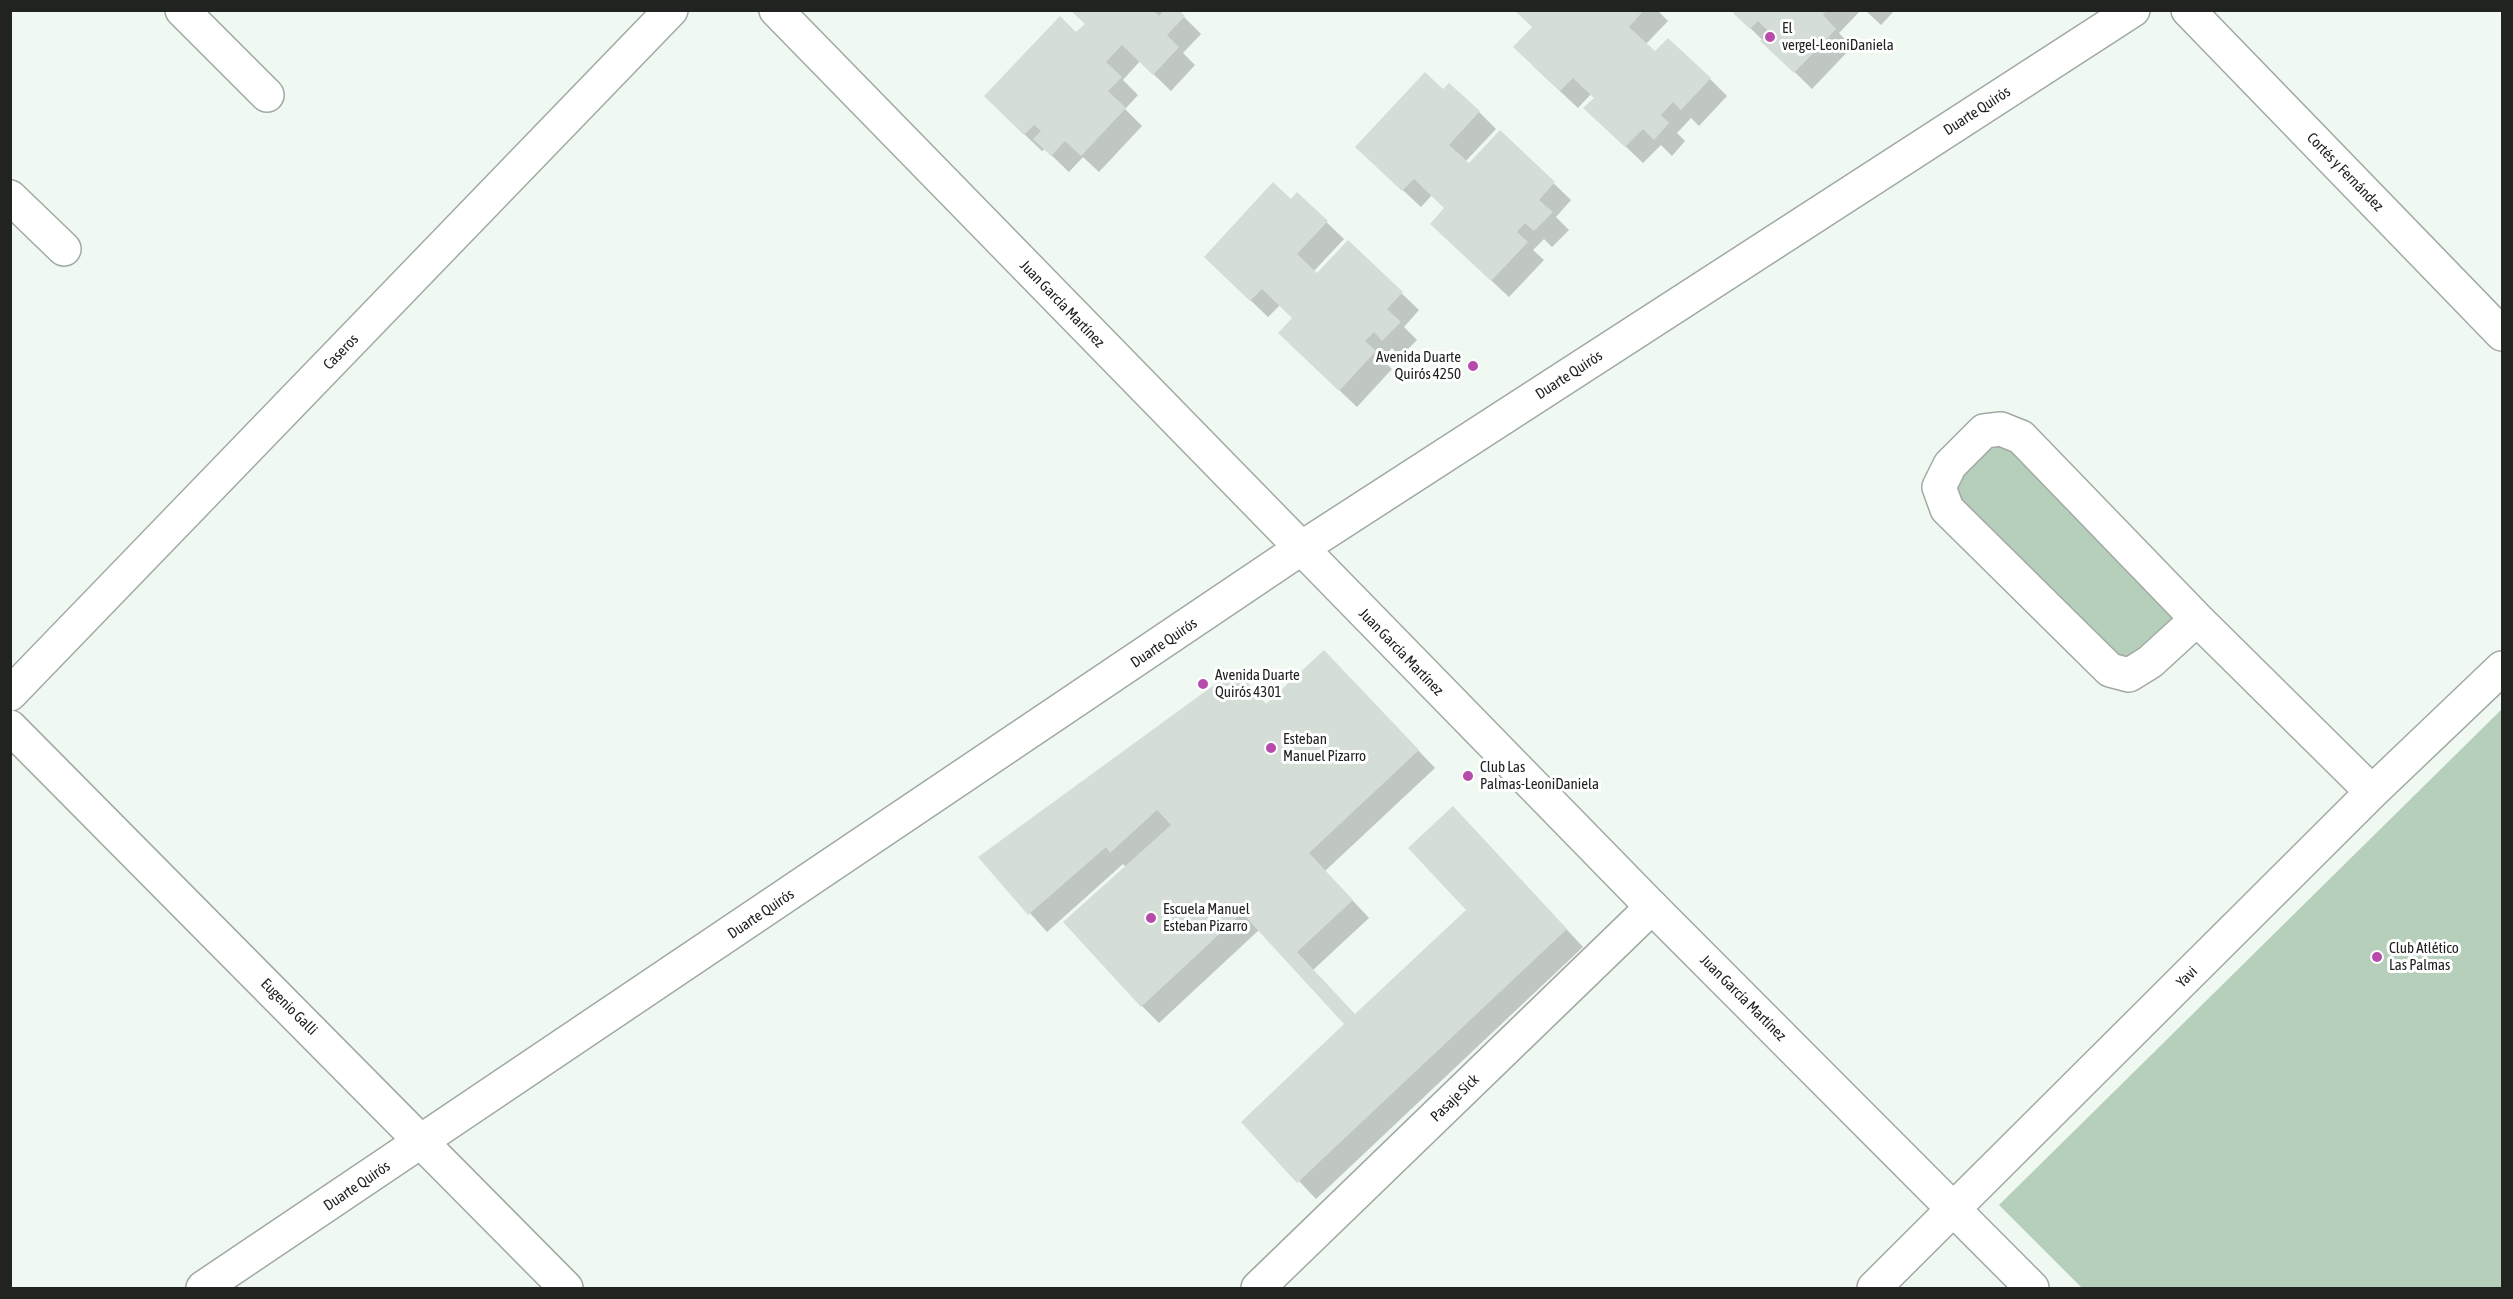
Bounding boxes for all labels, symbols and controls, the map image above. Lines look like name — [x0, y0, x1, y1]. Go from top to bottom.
place label: El vergel-LeoniDaniela — [1782, 19, 1894, 54]
marker: El vergel-LeoniDaniela — [1763, 30, 1777, 44]
street label: Duarte Quirós — [1940, 83, 2014, 139]
street label: Cortés y Fernández — [2303, 129, 2387, 215]
street label: Juan García Martínez — [1016, 257, 1108, 351]
street label: Caseros — [320, 330, 362, 374]
street label: Duarte Quirós — [1532, 347, 1606, 403]
place label: Avenida Duarte Quirós 4250 — [1376, 348, 1461, 383]
marker: Avenida Duarte Quirós 4250 — [1466, 359, 1480, 373]
street label: Juan García Martínez — [1355, 605, 1447, 699]
street label: Duarte Quirós — [1127, 614, 1201, 672]
place label: Avenida Duarte Quirós 4301 — [1215, 666, 1300, 701]
marker: Avenida Duarte Quirós 4301 — [1196, 677, 1210, 691]
place label: Esteban Manuel Pizarro — [1283, 730, 1366, 765]
marker: Esteban Manuel Pizarro — [1264, 741, 1278, 755]
place label: Club Las Palmas-LeoniDaniela — [1480, 758, 1599, 793]
marker: Club Las Palmas-LeoniDaniela — [1461, 769, 1475, 783]
street label: Duarte Quirós — [724, 885, 798, 943]
place label: Escuela Manuel Esteban Pizarro — [1163, 900, 1250, 935]
marker: Escuela Manuel Esteban Pizarro — [1144, 911, 1158, 925]
place label: Club Atlético Las Palmas — [2389, 939, 2459, 974]
marker: Club Atlético Las Palmas — [2370, 950, 2384, 964]
street label: Juan García Martínez — [1696, 951, 1790, 1045]
street label: Yavi — [2173, 963, 2201, 991]
street label: Eugenio Galli — [257, 975, 321, 1039]
street label: Pasaje Sick — [1427, 1071, 1483, 1125]
street label: Duarte Quirós — [320, 1157, 394, 1215]

